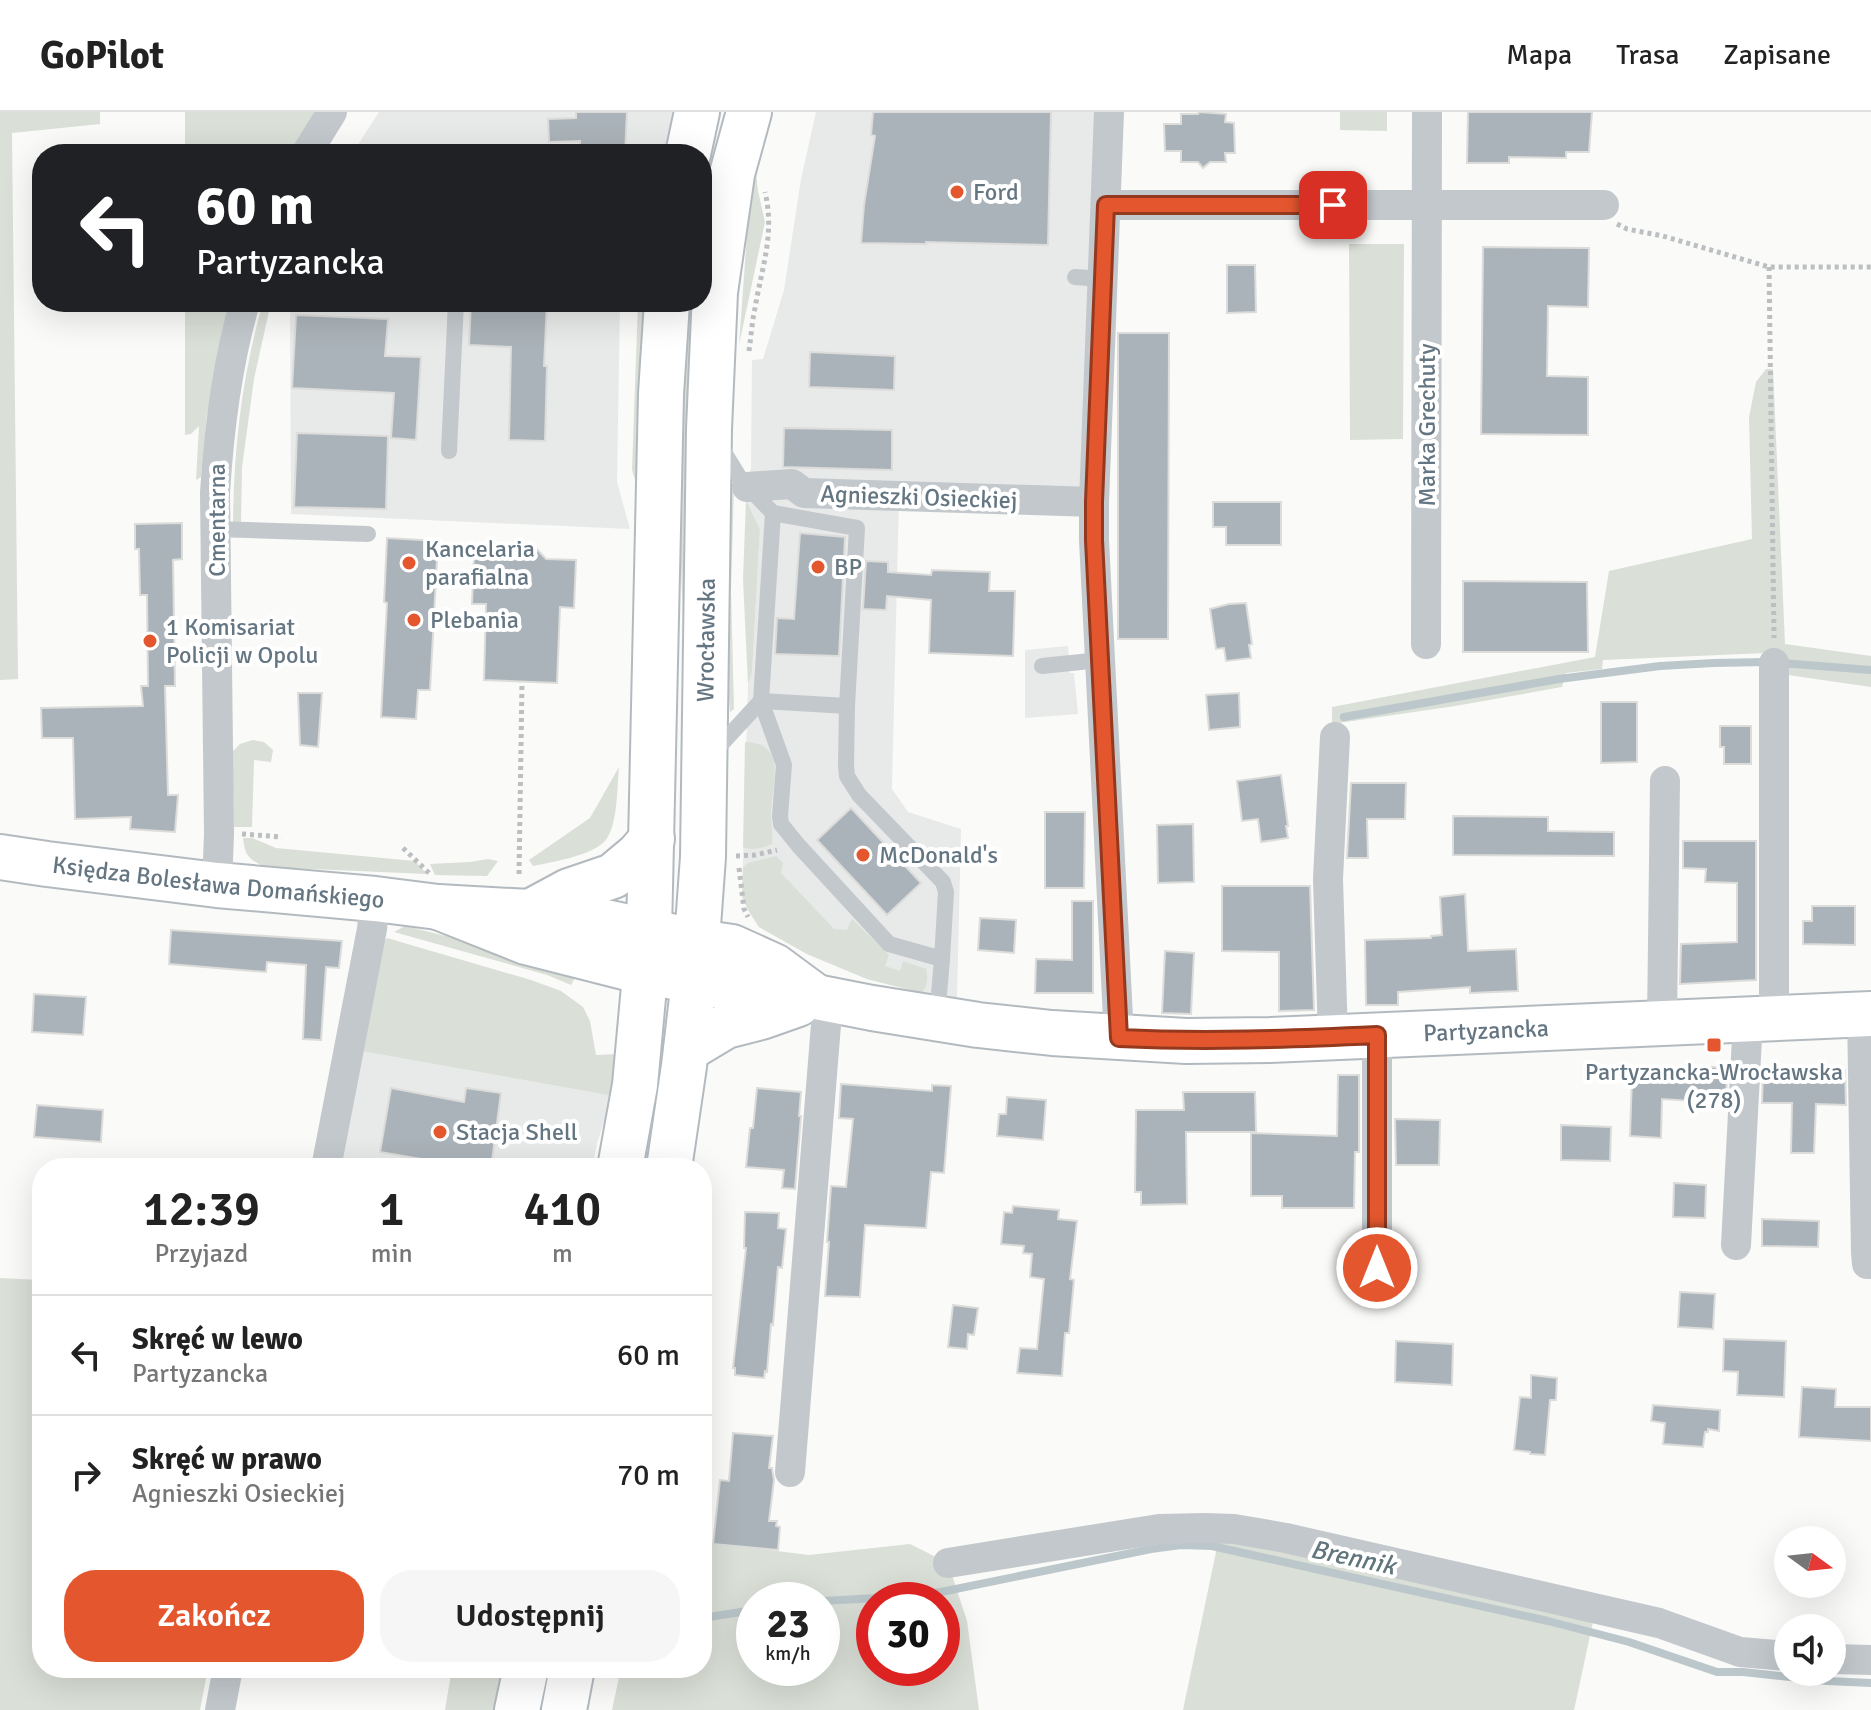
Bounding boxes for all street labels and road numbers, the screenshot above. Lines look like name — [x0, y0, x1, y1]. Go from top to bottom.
street label: Marka Grechuty — [1412, 344, 1442, 506]
street label: Cmentarna — [202, 463, 232, 577]
street label: Agnieszki Osieckiej — [820, 479, 1018, 515]
street label: Wrocławska — [690, 578, 722, 702]
street label: Księdza Bolesława Domańskiego — [51, 850, 386, 915]
street label: Partyzancka — [1423, 1013, 1550, 1048]

